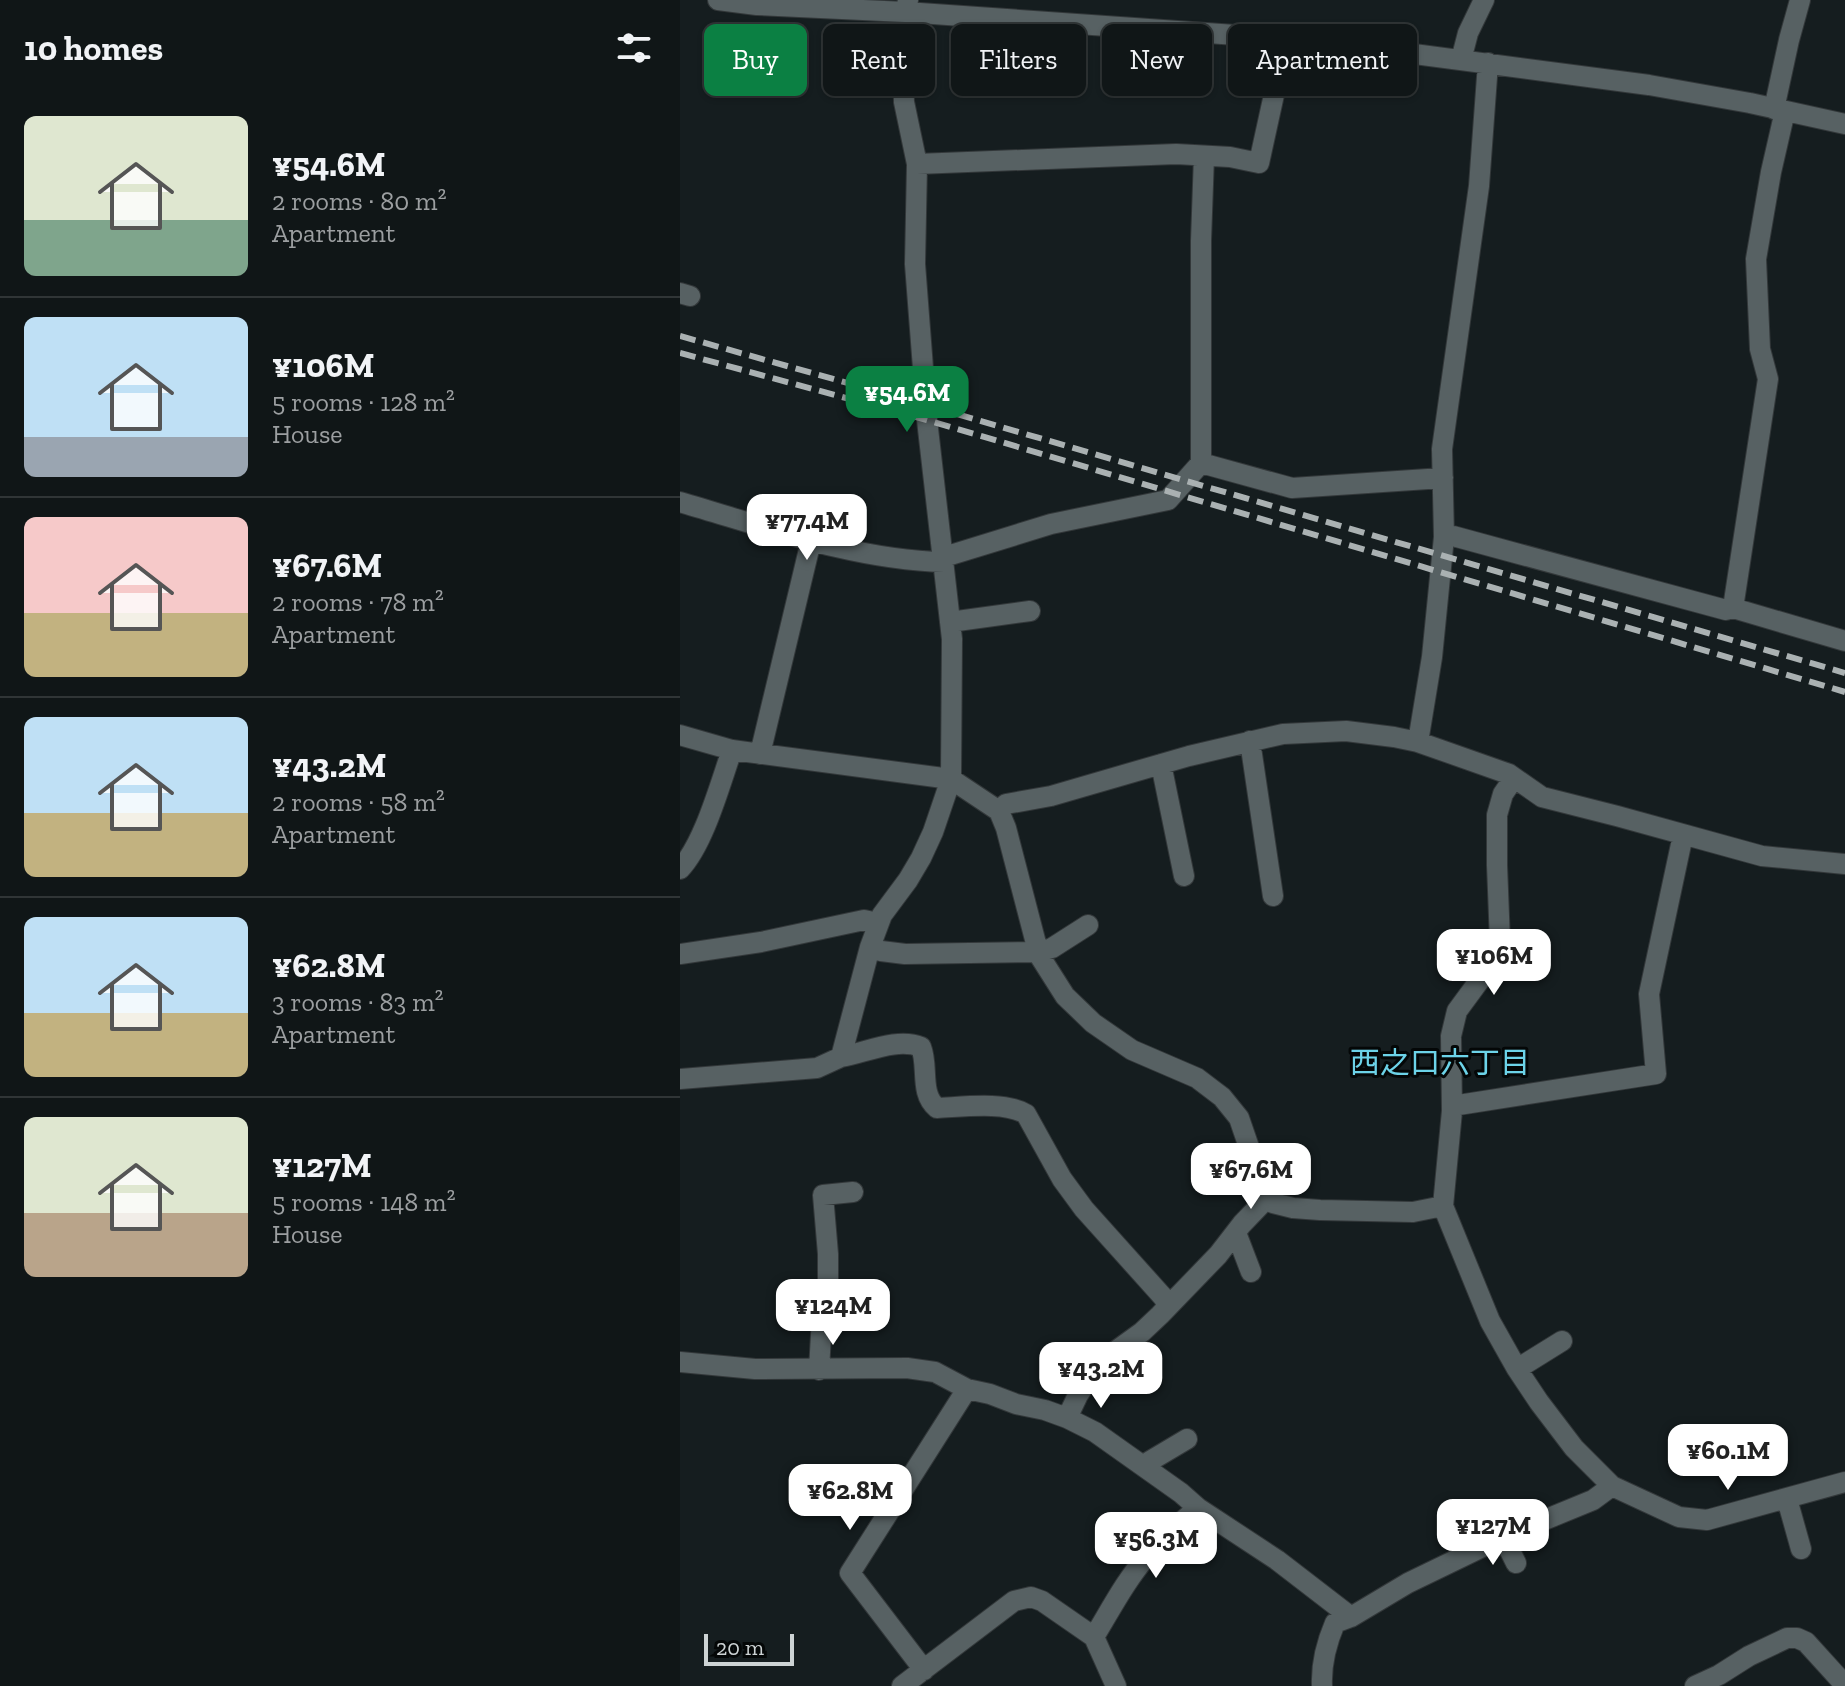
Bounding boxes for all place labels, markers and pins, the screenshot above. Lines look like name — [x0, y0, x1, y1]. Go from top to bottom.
pin: ¥54.6M — [842, 366, 972, 434]
pin: ¥77.4M — [742, 494, 872, 562]
pin: ¥106M — [1438, 929, 1550, 997]
pin: ¥67.6M — [1186, 1143, 1316, 1211]
pin: ¥124M — [777, 1279, 889, 1347]
pin: ¥43.2M — [1036, 1342, 1166, 1410]
pin: ¥60.1M — [1663, 1424, 1793, 1492]
pin: ¥62.8M — [785, 1464, 915, 1532]
pin: ¥127M — [1437, 1499, 1549, 1567]
pin: ¥56.3M — [1091, 1512, 1221, 1580]

